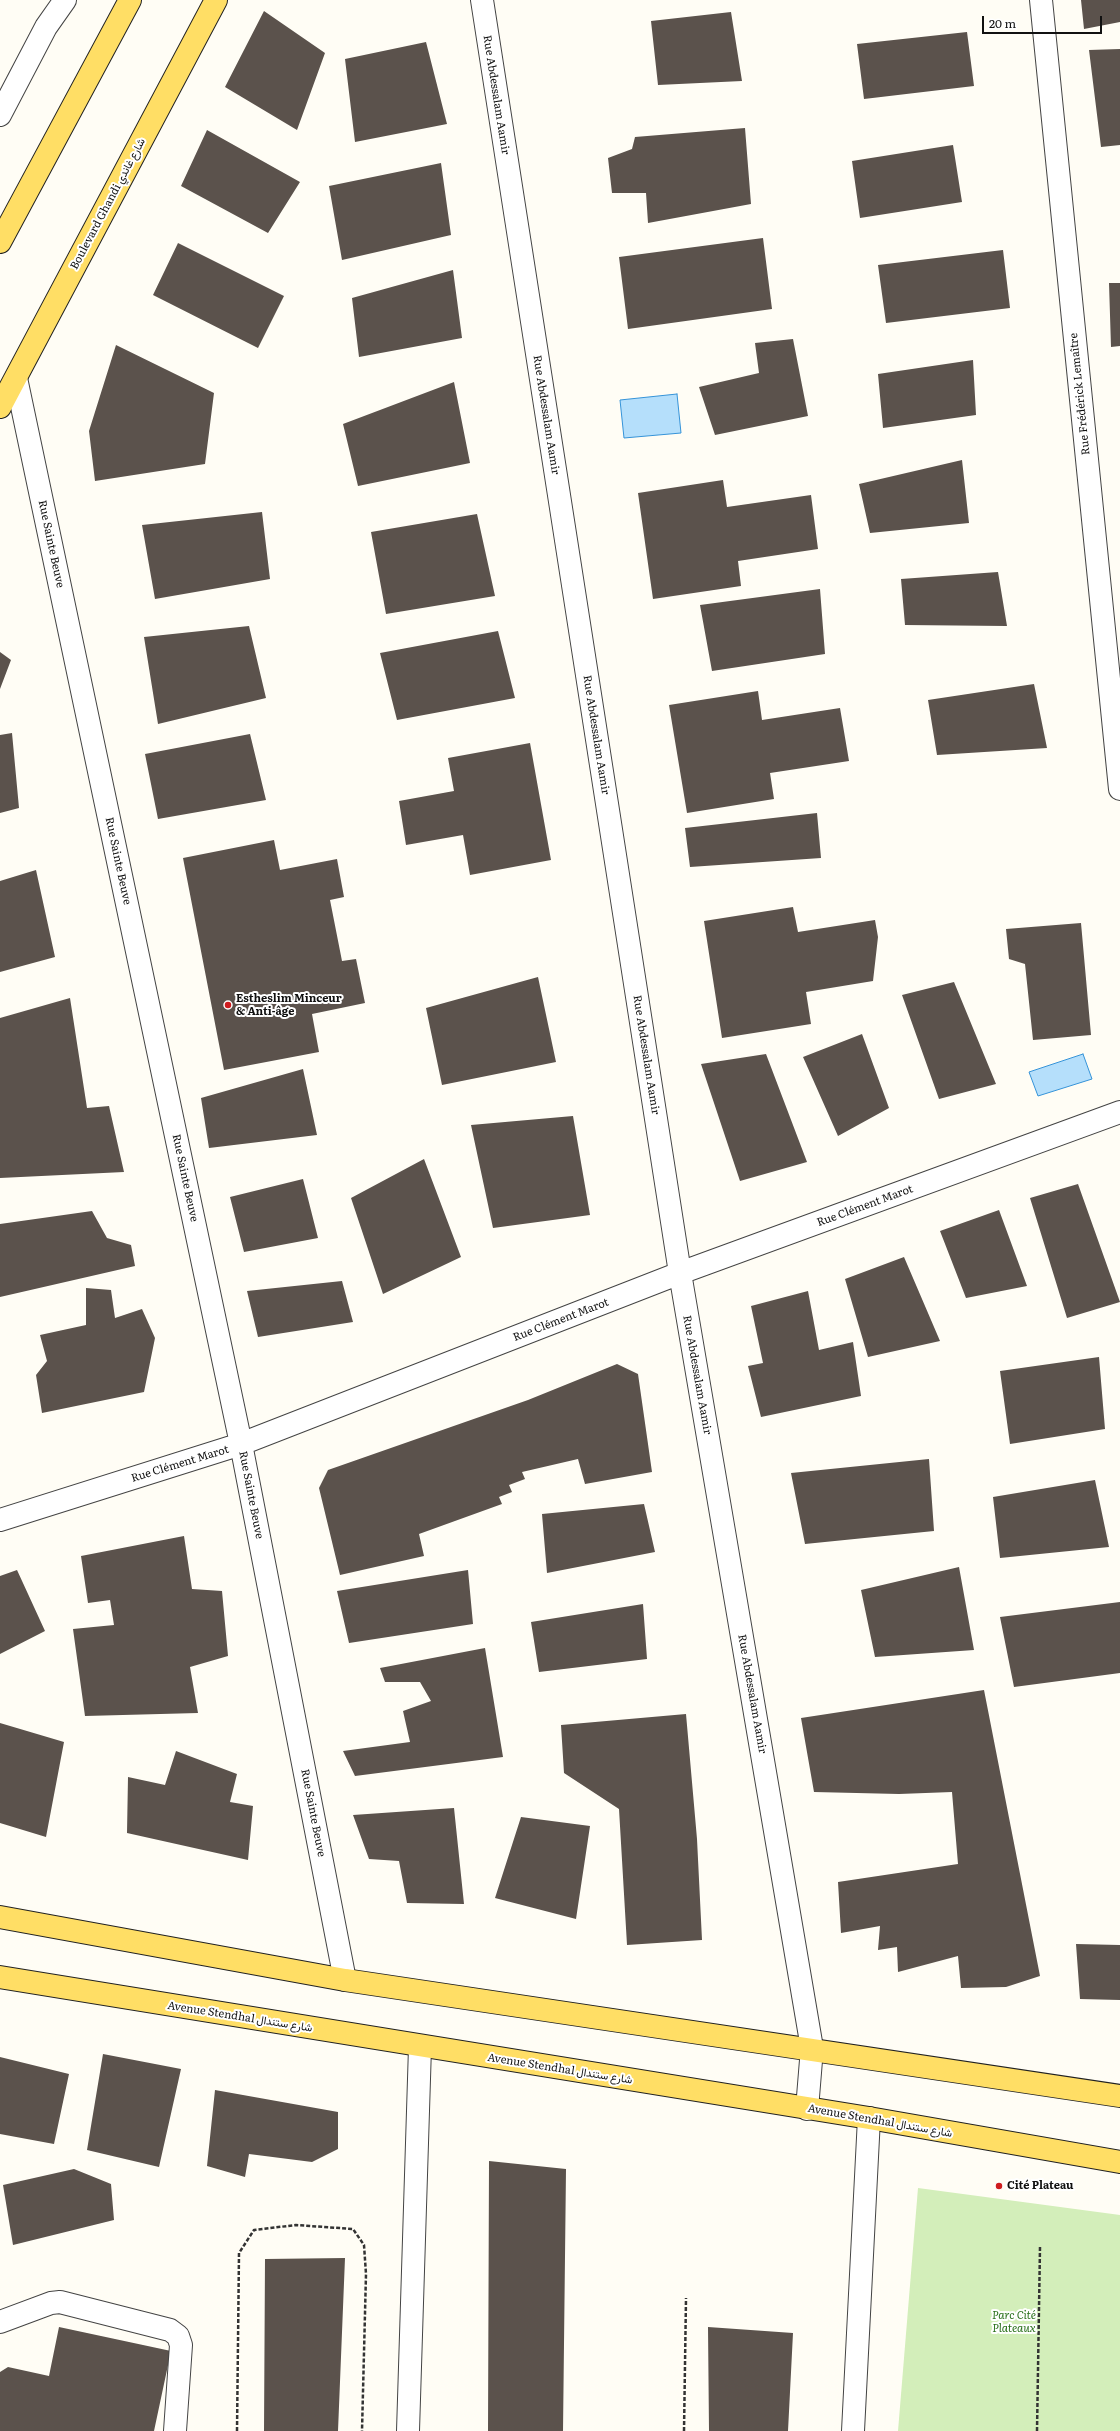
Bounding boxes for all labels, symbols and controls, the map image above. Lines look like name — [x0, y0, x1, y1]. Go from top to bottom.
scale bar — [984, 8, 1104, 34]
text: 20 m — [989, 14, 1016, 32]
street label: Rue Abdessalam Aamir — [480, 34, 512, 156]
street label: Boulevard Ghandi شارع غاندي — [68, 136, 148, 272]
street label: Rue Frédérick Lemaître — [1067, 332, 1093, 456]
street label: Rue Abdessalam Aamir — [530, 354, 562, 476]
street label: Rue Sainte Beuve — [35, 499, 67, 589]
street label: Rue Abdessalam Aamir — [580, 674, 612, 796]
street label: Rue Sainte Beuve — [102, 816, 134, 906]
place label: Estheslim Minceur & Anti-âge — [236, 992, 342, 1018]
street label: Rue Abdessalam Aamir — [630, 994, 662, 1116]
marker: Estheslim Minceur & Anti-âge — [223, 1000, 233, 1010]
street label: Rue Sainte Beuve — [169, 1133, 201, 1223]
street label: Rue Clément Marot — [815, 1182, 915, 1230]
street label: Rue Clément Marot — [511, 1296, 611, 1344]
street label: Rue Abdessalam Aamir — [680, 1314, 714, 1436]
street label: Rue Clément Marot — [130, 1443, 230, 1485]
street label: Rue Sainte Beuve — [236, 1450, 266, 1540]
street label: Rue Abdessalam Aamir — [735, 1633, 769, 1755]
street label: Rue Sainte Beuve — [298, 1768, 328, 1858]
street label: Avenue Stendhal شارع ستندال — [167, 1999, 313, 2035]
street label: Avenue Stendhal شارع ستندال — [487, 2051, 633, 2087]
street label: Avenue Stendhal شارع ستندال — [807, 2102, 953, 2140]
place label: Cité Plateau — [1007, 2179, 1073, 2193]
marker: Cité Plateau — [994, 2181, 1004, 2191]
park label: Parc Cité Plateaux — [992, 2309, 1036, 2335]

